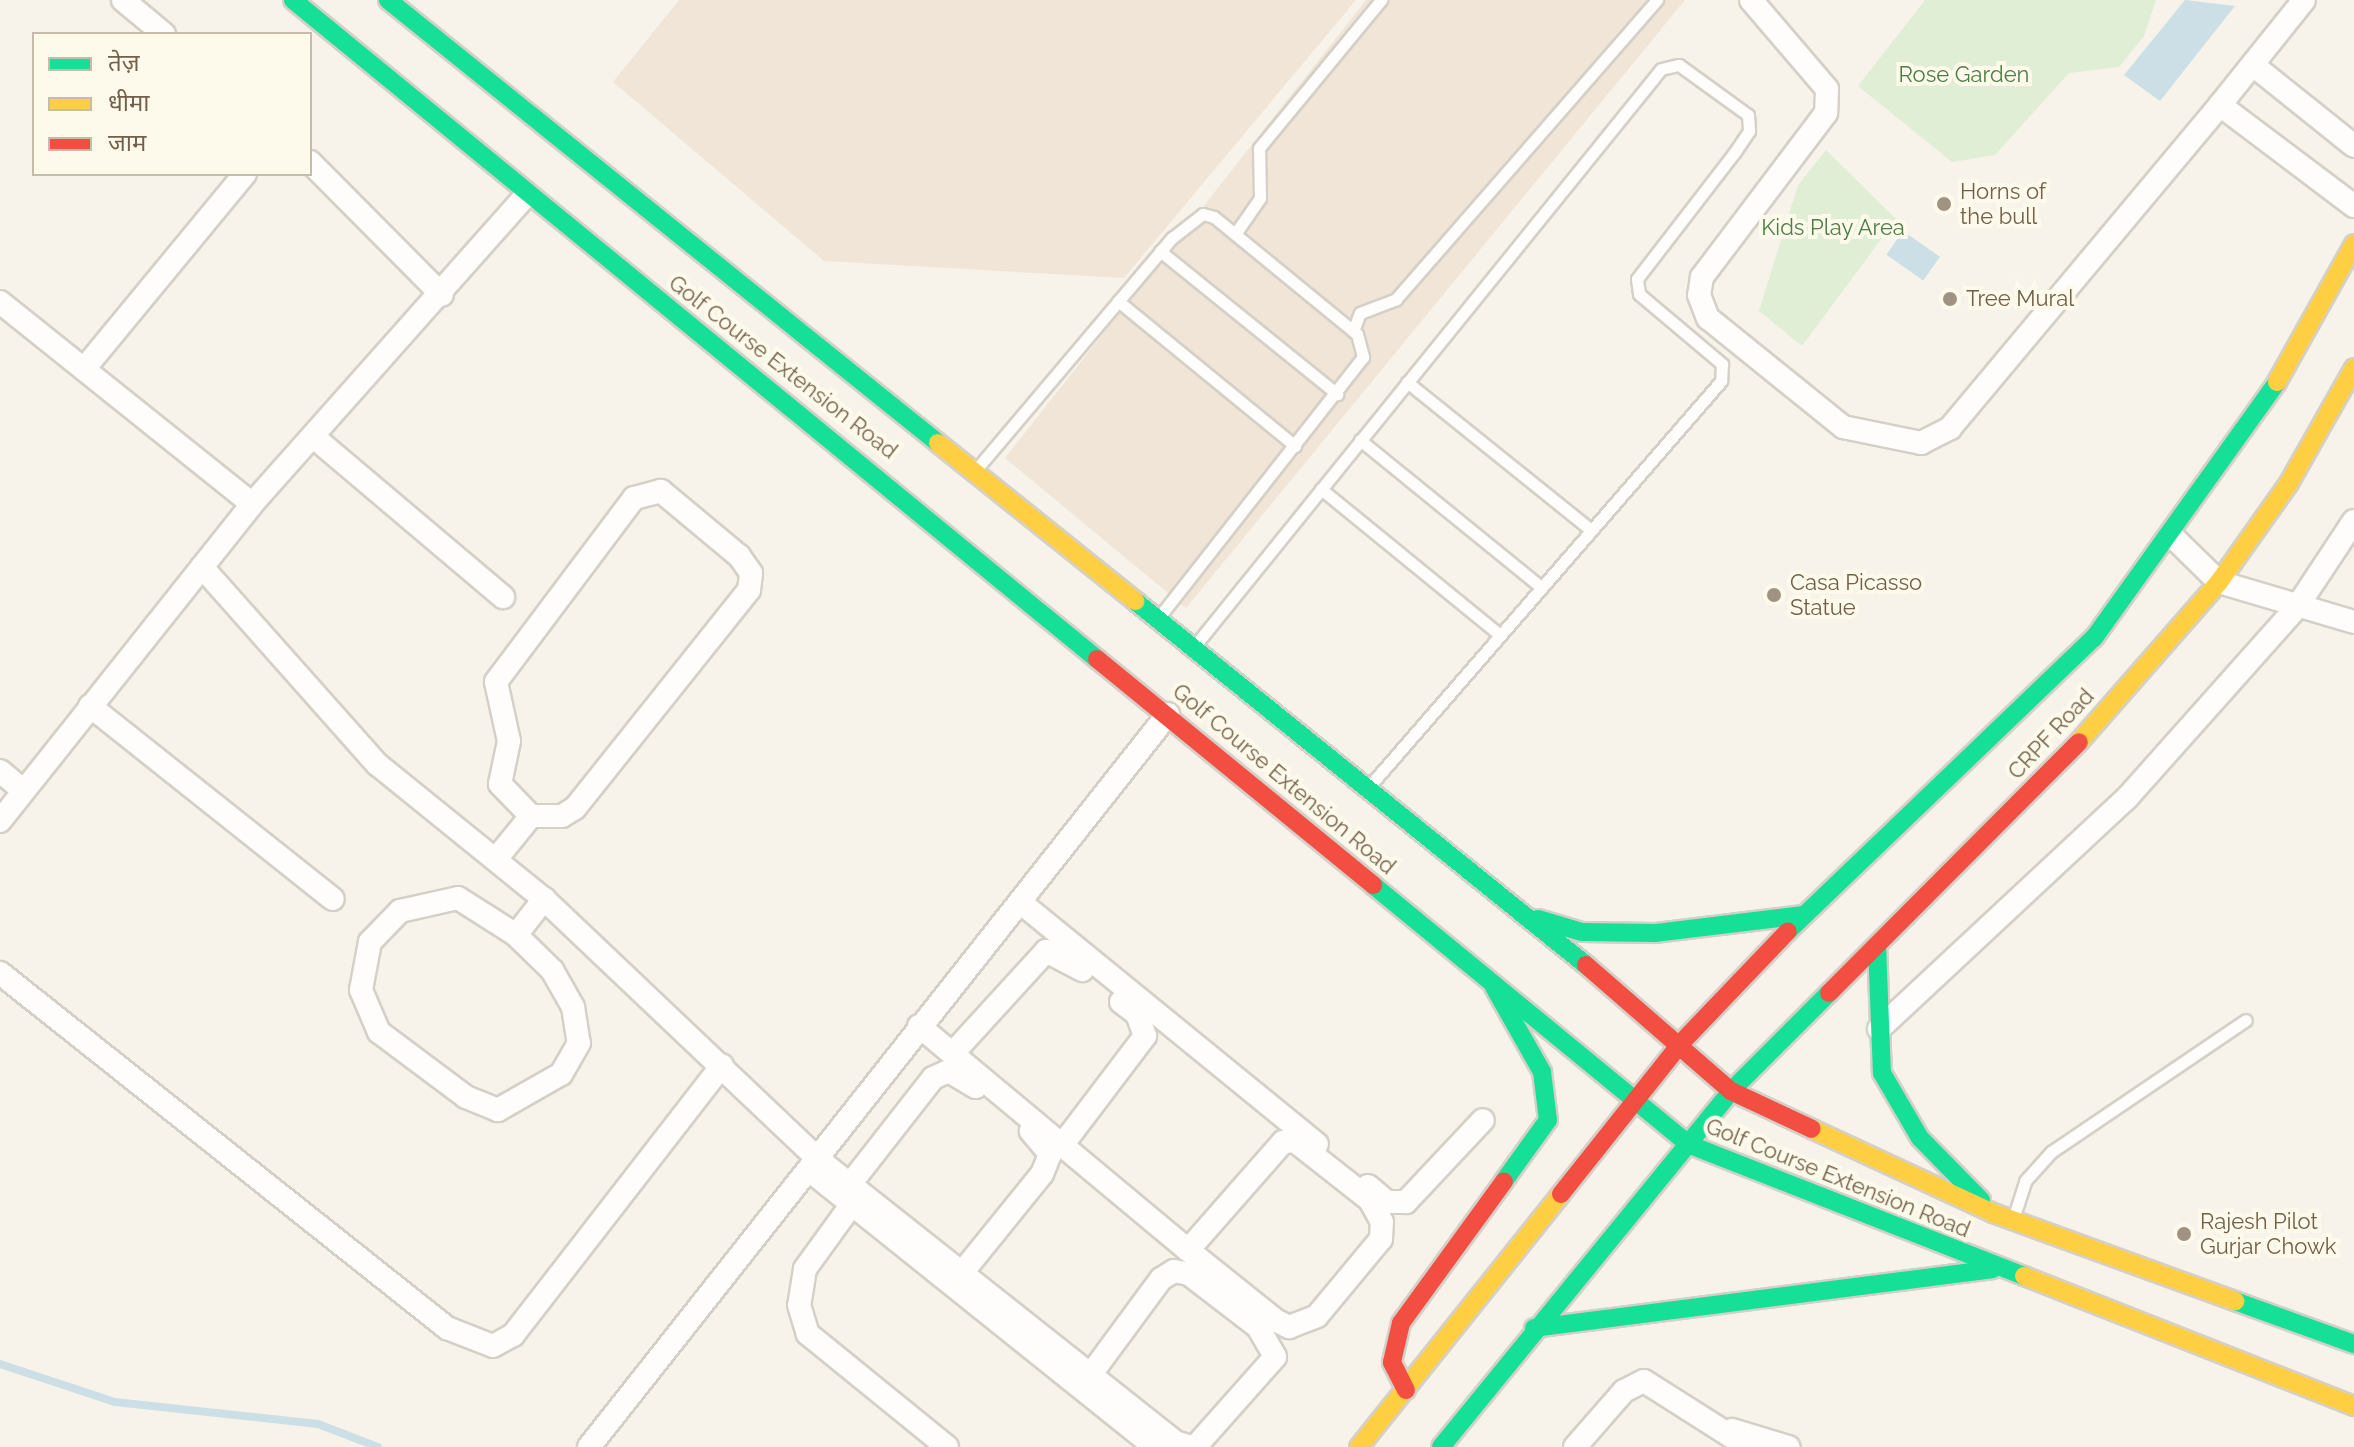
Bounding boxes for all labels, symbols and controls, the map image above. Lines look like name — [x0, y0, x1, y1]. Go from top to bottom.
legend — [32, 32, 312, 176]
text: तेज़ — [108, 48, 140, 77]
park label: Rose Garden — [1899, 62, 2029, 88]
text: धीमा — [108, 88, 150, 117]
text: जाम — [108, 128, 146, 157]
place label: Horns of the bull — [1960, 178, 2046, 230]
marker: Horns of the bull — [1935, 195, 1953, 213]
park label: Kids Play Area — [1761, 215, 1905, 241]
street label: Golf Course Extension Road — [663, 270, 903, 464]
place label: Tree Mural — [1966, 286, 2074, 312]
marker: Tree Mural — [1941, 290, 1959, 308]
place label: Casa Picasso Statue — [1790, 569, 1922, 620]
marker: Casa Picasso Statue — [1765, 586, 1783, 604]
street label: Golf Course Extension Road — [1167, 678, 1401, 880]
street label: CRPF Road — [2002, 683, 2100, 785]
street label: Golf Course Extension Road — [1702, 1113, 1974, 1243]
place label: Rajesh Pilot Gurjar Chowk — [2200, 1208, 2337, 1260]
marker: Rajesh Pilot Gurjar Chowk — [2175, 1225, 2193, 1243]

